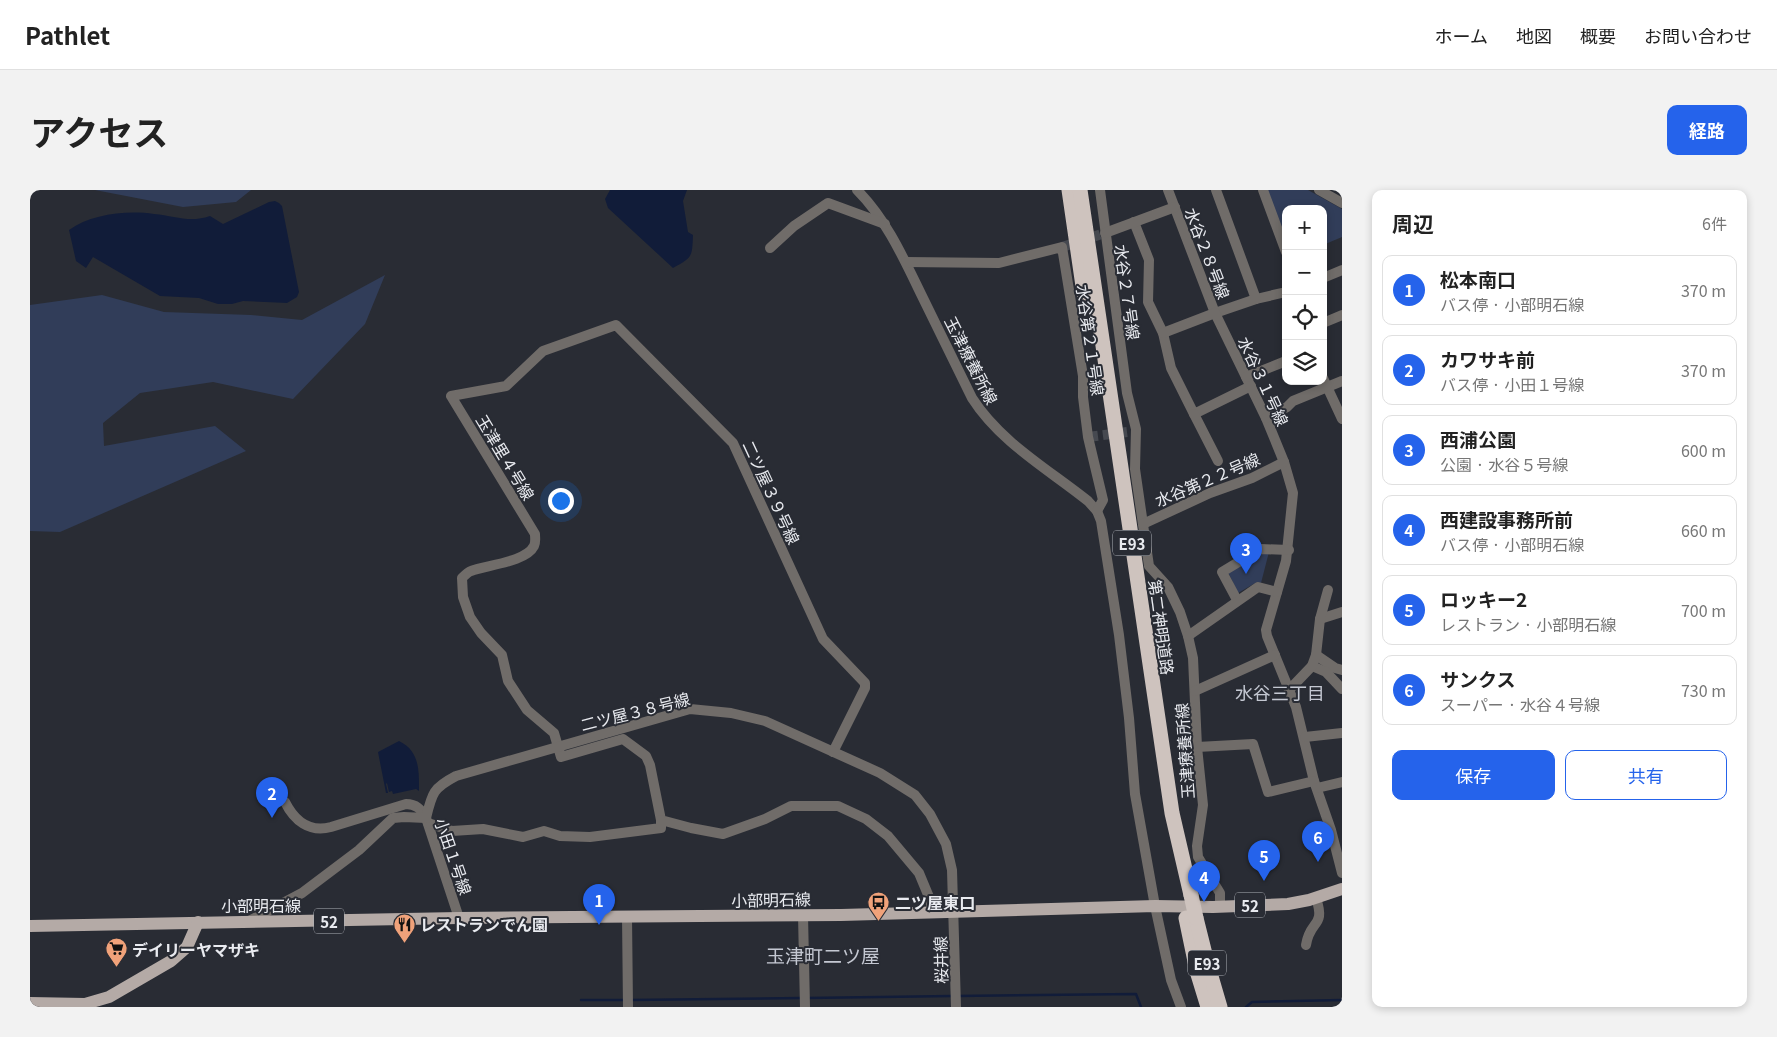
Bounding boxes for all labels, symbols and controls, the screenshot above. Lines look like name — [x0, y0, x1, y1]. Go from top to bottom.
text: Pathlet — [25, 17, 110, 52]
text: ホーム — [1435, 22, 1488, 48]
text: 地図 — [1516, 22, 1552, 48]
text: 概要 — [1580, 22, 1616, 48]
text: お問い合わせ — [1644, 22, 1752, 48]
text: アクセス — [30, 105, 168, 156]
button: 経路 — [1667, 105, 1747, 155]
street label: 水谷２８号線 — [1180, 204, 1236, 302]
map controls — [1282, 205, 1327, 385]
button: + — [1282, 205, 1327, 250]
text: 周辺 — [1392, 208, 1434, 238]
text: 6件 — [1702, 211, 1727, 235]
street label: 水谷２７号線 — [1109, 243, 1147, 341]
button: − — [1282, 250, 1327, 295]
text: 松本南口 — [1440, 265, 1516, 292]
text: 1 — [1404, 278, 1414, 302]
text: 370 m — [1681, 278, 1726, 302]
street label: 水谷第２１号線 — [1071, 283, 1111, 397]
text: バス停 · 小部明石線 — [1440, 292, 1584, 316]
button: locate — [1282, 295, 1327, 340]
street label: 玉津療養所線 — [940, 312, 1004, 408]
street label: 水谷３１号線 — [1233, 332, 1295, 430]
button: layers — [1282, 340, 1327, 385]
text: カワサキ前 — [1440, 345, 1535, 372]
text: 2 — [1404, 358, 1414, 382]
text: 370 m — [1681, 358, 1726, 382]
text: バス停 · 小田１号線 — [1440, 372, 1584, 396]
street label: 玉津里４号線 — [471, 410, 541, 504]
text: 西浦公園 — [1440, 425, 1516, 452]
street label: 二ツ屋３９号線 — [737, 436, 807, 548]
text: 3 — [1404, 438, 1414, 462]
text: 600 m — [1681, 438, 1726, 462]
street label: 水谷第２２号線 — [1151, 446, 1263, 512]
text: 公園 · 水谷５号線 — [1440, 452, 1568, 476]
your location — [548, 488, 574, 514]
text: 西建設事務所前 — [1440, 505, 1573, 532]
text: 4 — [1404, 518, 1414, 542]
text: 660 m — [1681, 518, 1726, 542]
road number: E93 — [1113, 530, 1151, 556]
text: バス停 · 小部明石線 — [1440, 532, 1584, 556]
pin: 3 — [1230, 533, 1262, 574]
street label: 第二神明道路 — [1143, 578, 1181, 676]
text: ロッキー2 — [1440, 585, 1527, 612]
text: 5 — [1404, 598, 1414, 622]
text: 700 m — [1681, 598, 1726, 622]
text: レストラン · 小部明石線 — [1440, 612, 1616, 636]
text: サンクス — [1440, 665, 1515, 692]
text: 6 — [1404, 678, 1414, 702]
text: 730 m — [1681, 678, 1726, 702]
district label: 水谷三丁目 — [1235, 679, 1325, 705]
street label: 二ツ屋３８号線 — [578, 686, 692, 736]
text: スーパー · 水谷４号線 — [1440, 692, 1600, 716]
street label: 玉津療養所線 — [1169, 702, 1199, 800]
button: 保存 — [1392, 750, 1555, 800]
button: 共有 — [1565, 750, 1727, 800]
pin: 2 — [256, 777, 288, 818]
street label: 小田１号線 — [430, 814, 478, 898]
pin: 6 — [1302, 821, 1334, 862]
pin: 5 — [1248, 840, 1280, 881]
pin: 4 — [1188, 861, 1220, 902]
pin: 1 — [583, 884, 615, 925]
street label: 小部明石線 — [731, 886, 811, 912]
bus stop icon: 二ツ屋東口 — [867, 890, 891, 921]
place label: 二ツ屋東口 — [895, 890, 975, 914]
road number: 52 — [1235, 892, 1265, 918]
street label: 小部明石線 — [221, 893, 301, 917]
road number: 52 — [314, 908, 344, 934]
restaurant icon: レストランでん園 — [392, 912, 416, 943]
place label: レストランでん園 — [420, 912, 548, 936]
street label: 桜井線 — [928, 936, 952, 984]
supermarket icon: デイリーヤマザキ — [104, 937, 128, 968]
place label: デイリーヤマザキ — [132, 937, 260, 961]
district label: 玉津町二ツ屋 — [766, 941, 880, 968]
road number: E93 — [1188, 950, 1226, 976]

